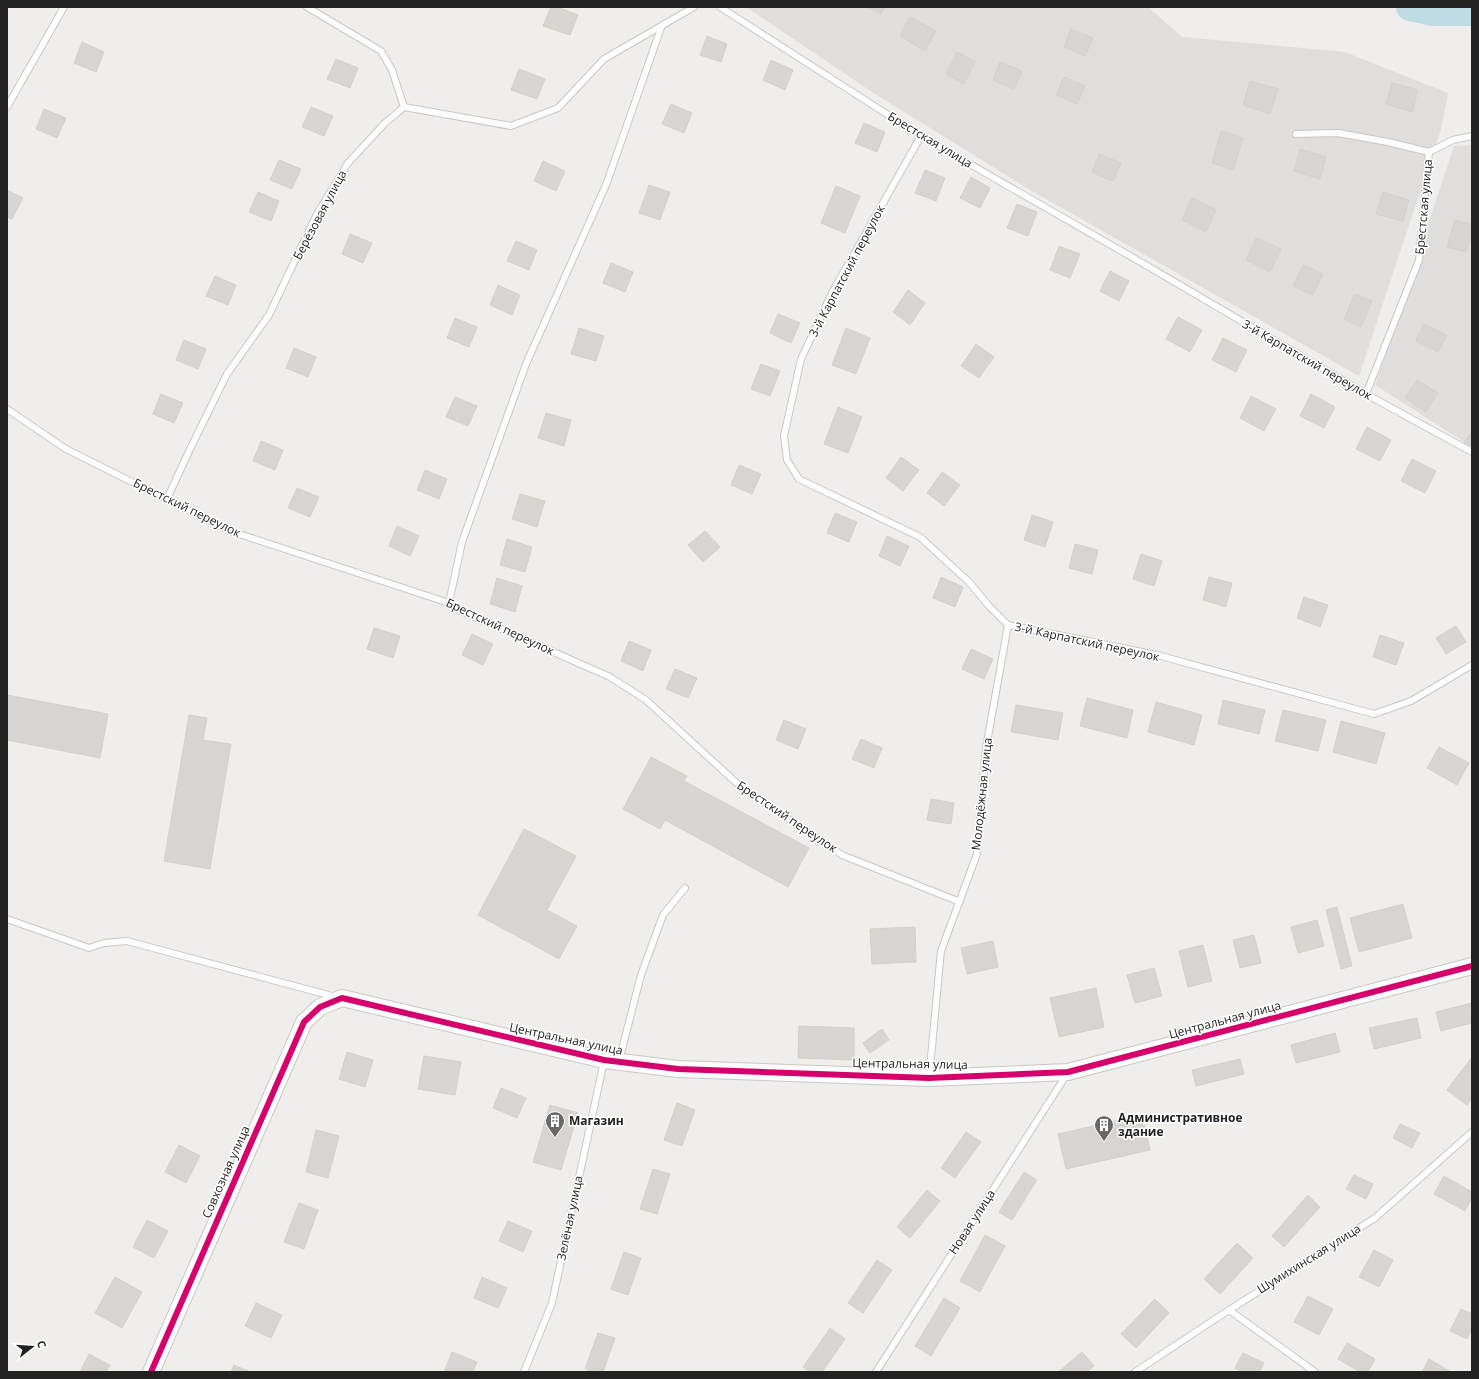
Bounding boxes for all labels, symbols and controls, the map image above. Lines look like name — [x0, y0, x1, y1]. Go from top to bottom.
street label: Брестская улица — [885, 108, 976, 172]
street label: Брестская улица — [1411, 158, 1436, 255]
street label: Берёзовая улица — [289, 167, 350, 263]
street label: 3-й Карпатский переулок — [804, 201, 889, 340]
street label: 3-й Карпатский переулок — [1239, 315, 1376, 404]
street label: Брестский переулок — [131, 474, 245, 541]
street label: Брестский переулок — [443, 594, 558, 659]
street label: 3-й Карпатский переулок — [1013, 618, 1162, 665]
street label: Молодёжная улица — [967, 737, 996, 851]
street label: Брестский переулок — [734, 777, 841, 857]
street label: Центральная улица — [1167, 996, 1283, 1043]
street label: Центральная улица — [508, 1018, 624, 1059]
street label: Центральная улица — [852, 1054, 968, 1073]
place label: Административное здание — [1118, 1109, 1243, 1140]
building icon: Магазин — [544, 1110, 566, 1138]
place label: Магазин — [569, 1112, 624, 1129]
building icon: Административное здание — [1093, 1114, 1115, 1142]
street label: Совхозная улица — [198, 1123, 254, 1221]
street label: Зелёная улица — [552, 1174, 587, 1262]
street label: Новая улица — [944, 1186, 999, 1257]
street label: Шумихинская улица — [1254, 1220, 1364, 1297]
north arrow — [12, 1327, 52, 1367]
text: С — [34, 1338, 50, 1349]

